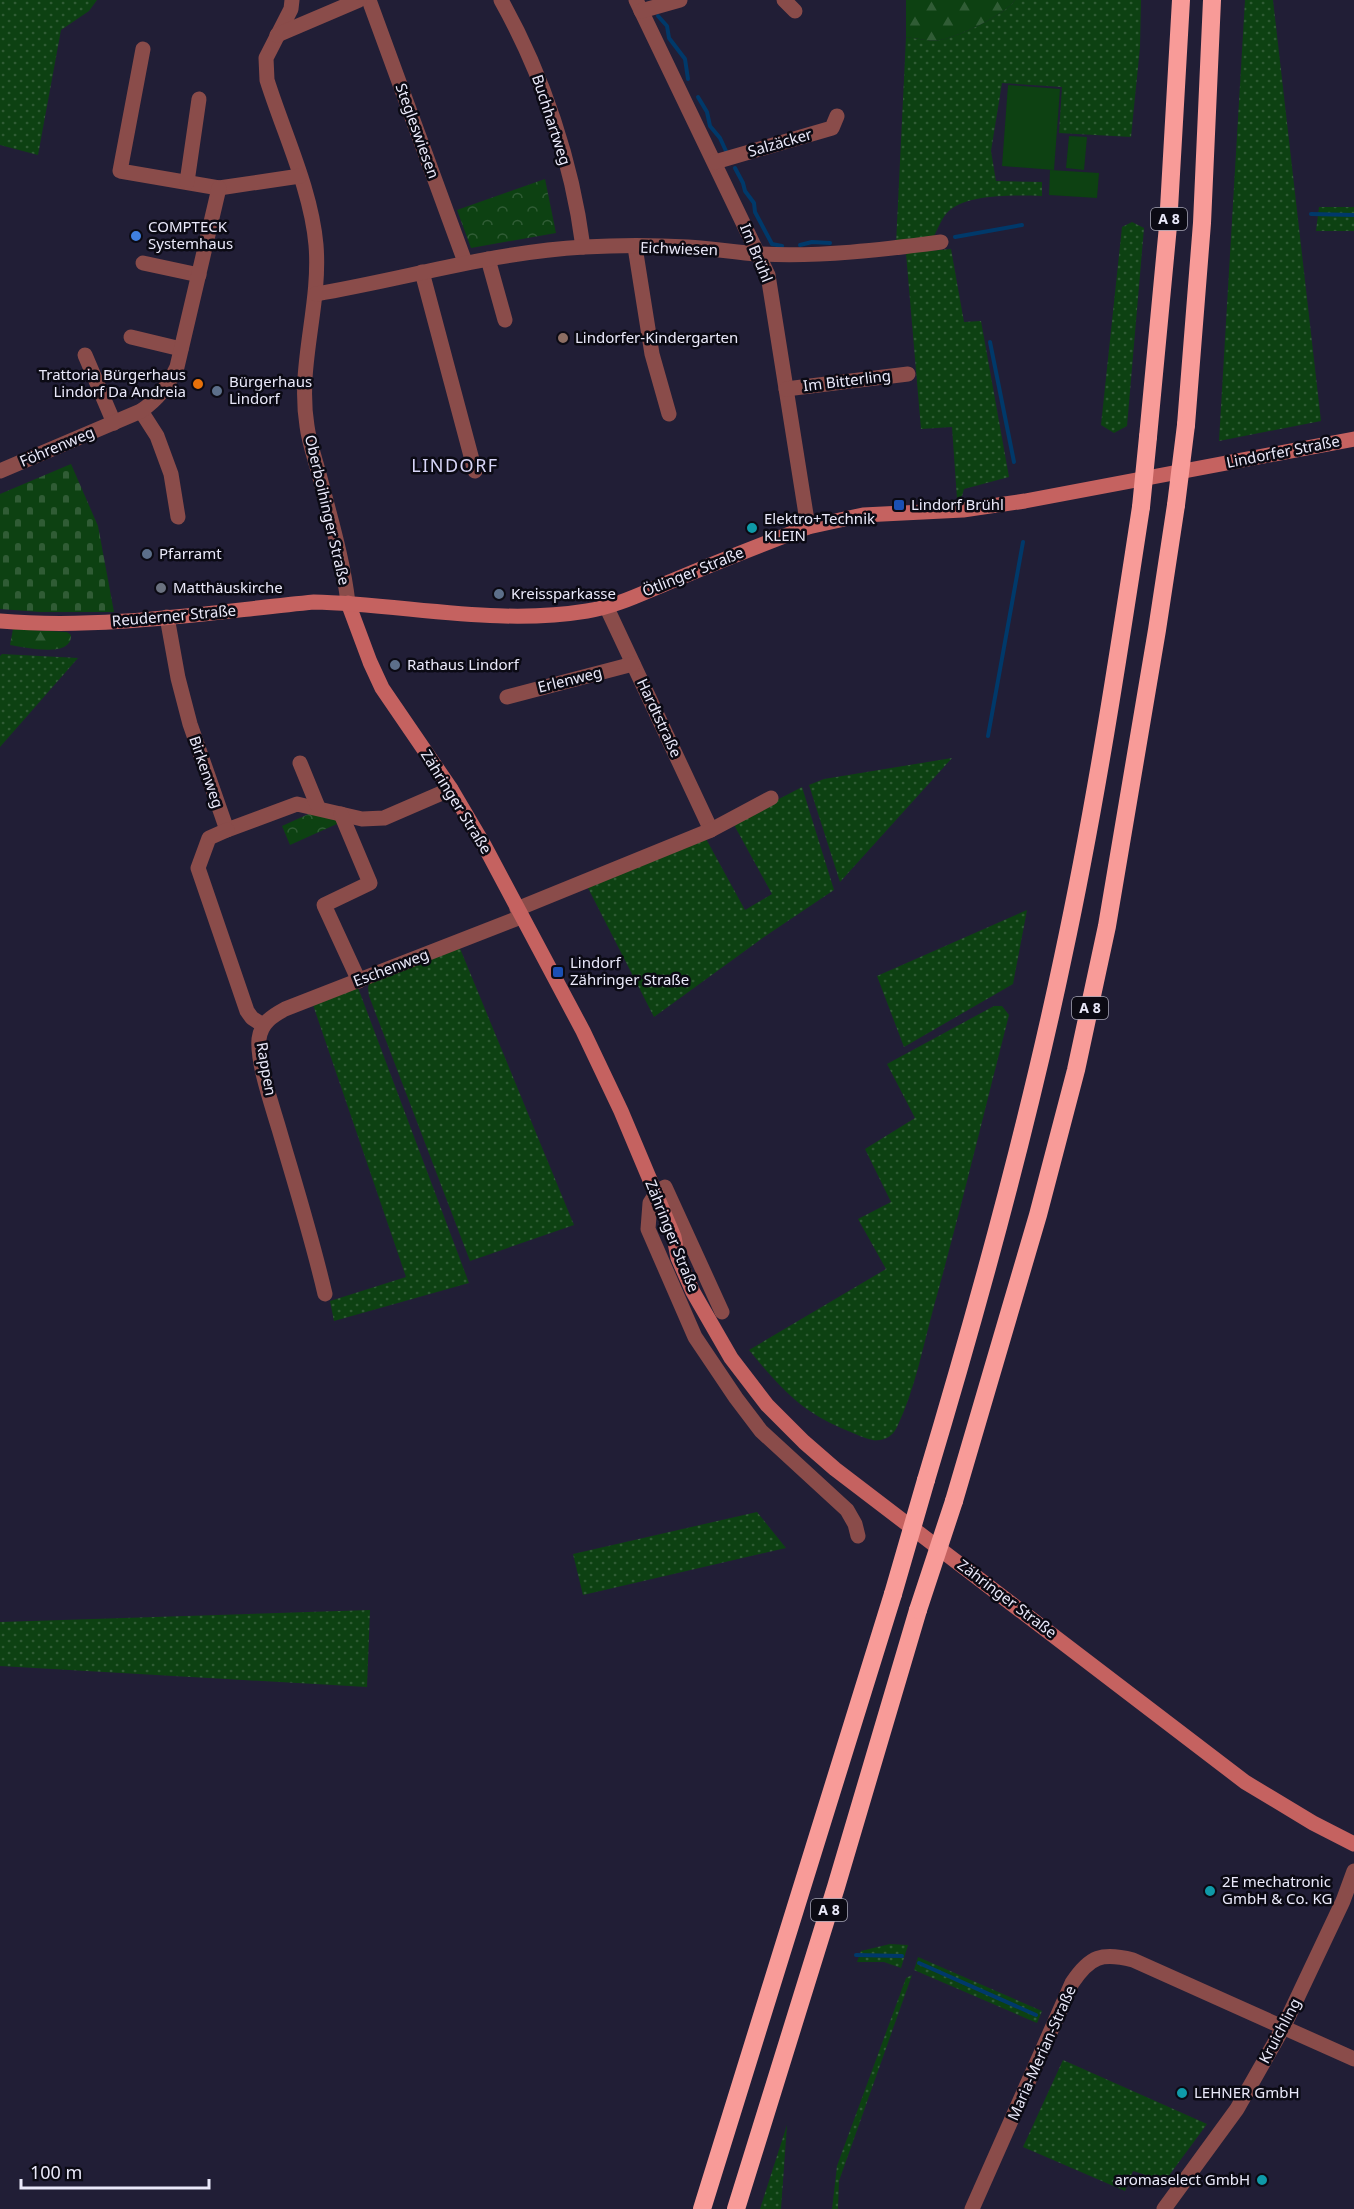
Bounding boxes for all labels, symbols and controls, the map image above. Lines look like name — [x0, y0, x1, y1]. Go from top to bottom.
street label: Buchhartweg — [528, 72, 576, 168]
street label: Stegleswiesen — [391, 80, 444, 181]
street label: Salzäcker — [745, 123, 814, 161]
road number: A 8 — [1151, 208, 1187, 230]
place label: COMPTECK Systemhaus — [148, 216, 233, 253]
street label: Im Brühl — [736, 220, 778, 285]
marker: COMPTECK Systemhaus — [129, 229, 143, 243]
street label: Eichwiesen — [640, 237, 718, 259]
place label: Lindorfer-Kindergarten — [575, 327, 738, 347]
marker: Lindorfer-Kindergarten — [556, 331, 570, 345]
place label: Trattoria Bürgerhaus Lindorf Da Andreia — [39, 364, 186, 401]
street label: Im Bitterling — [802, 365, 892, 395]
place label: Bürgerhaus Lindorf — [229, 371, 312, 408]
marker: Trattoria Bürgerhaus Lindorf Da Andreia — [191, 377, 205, 391]
marker: Bürgerhaus Lindorf — [210, 384, 224, 398]
street label: Föhrenweg — [16, 421, 97, 471]
street label: Lindorfer Straße — [1224, 430, 1341, 472]
street label: Oberboihinger Straße — [301, 433, 355, 587]
district label: LINDORF — [411, 453, 499, 477]
place label: Lindorf Brühl — [911, 494, 1004, 514]
marker: Lindorf Brühl — [892, 498, 906, 512]
place label: Elektro+Technik KLEIN — [764, 508, 875, 545]
marker: Elektro+Technik KLEIN — [745, 521, 759, 535]
street label: Ötlinger Straße — [639, 542, 746, 601]
place label: Pfarramt — [159, 543, 222, 563]
marker: Pfarramt — [140, 547, 154, 561]
place label: Matthäuskirche — [173, 577, 283, 597]
marker: Matthäuskirche — [154, 581, 168, 595]
place label: Kreissparkasse — [511, 583, 616, 603]
marker: Kreissparkasse — [492, 587, 506, 601]
street label: Reuderner Straße — [111, 600, 237, 630]
place label: Rathaus Lindorf — [407, 654, 520, 674]
marker: Rathaus Lindorf — [388, 658, 402, 672]
street label: Erlenweg — [536, 661, 604, 697]
street label: Hardtstraße — [633, 675, 687, 760]
street label: Birkenweg — [185, 733, 229, 810]
street label: Zähringer Straße — [417, 746, 497, 857]
street label: Eschenweg — [350, 944, 431, 991]
place label: Lindorf Zähringer Straße — [570, 952, 689, 989]
marker: Lindorf Zähringer Straße — [551, 965, 565, 979]
road number: A 8 — [1072, 997, 1108, 1019]
street label: Rappen — [252, 1041, 282, 1097]
street label: Zähringer Straße — [641, 1177, 705, 1295]
street label: Zähringer Straße — [954, 1554, 1061, 1642]
place label: 2E mechatronic GmbH & Co. KG — [1222, 1871, 1332, 1908]
marker: 2E mechatronic GmbH & Co. KG — [1203, 1884, 1217, 1898]
road number: A 8 — [811, 1899, 847, 1921]
street label: Maria-Merian-Straße — [1002, 1982, 1080, 2123]
street label: Kruichling — [1254, 1994, 1305, 2067]
place label: LEHNER GmbH — [1194, 2082, 1300, 2102]
marker: LEHNER GmbH — [1175, 2086, 1189, 2100]
scale bar — [21, 2152, 208, 2190]
text: 100 m — [30, 2160, 82, 2184]
place label: aromaselect GmbH — [1114, 2169, 1250, 2189]
marker: aromaselect GmbH — [1255, 2173, 1269, 2187]

